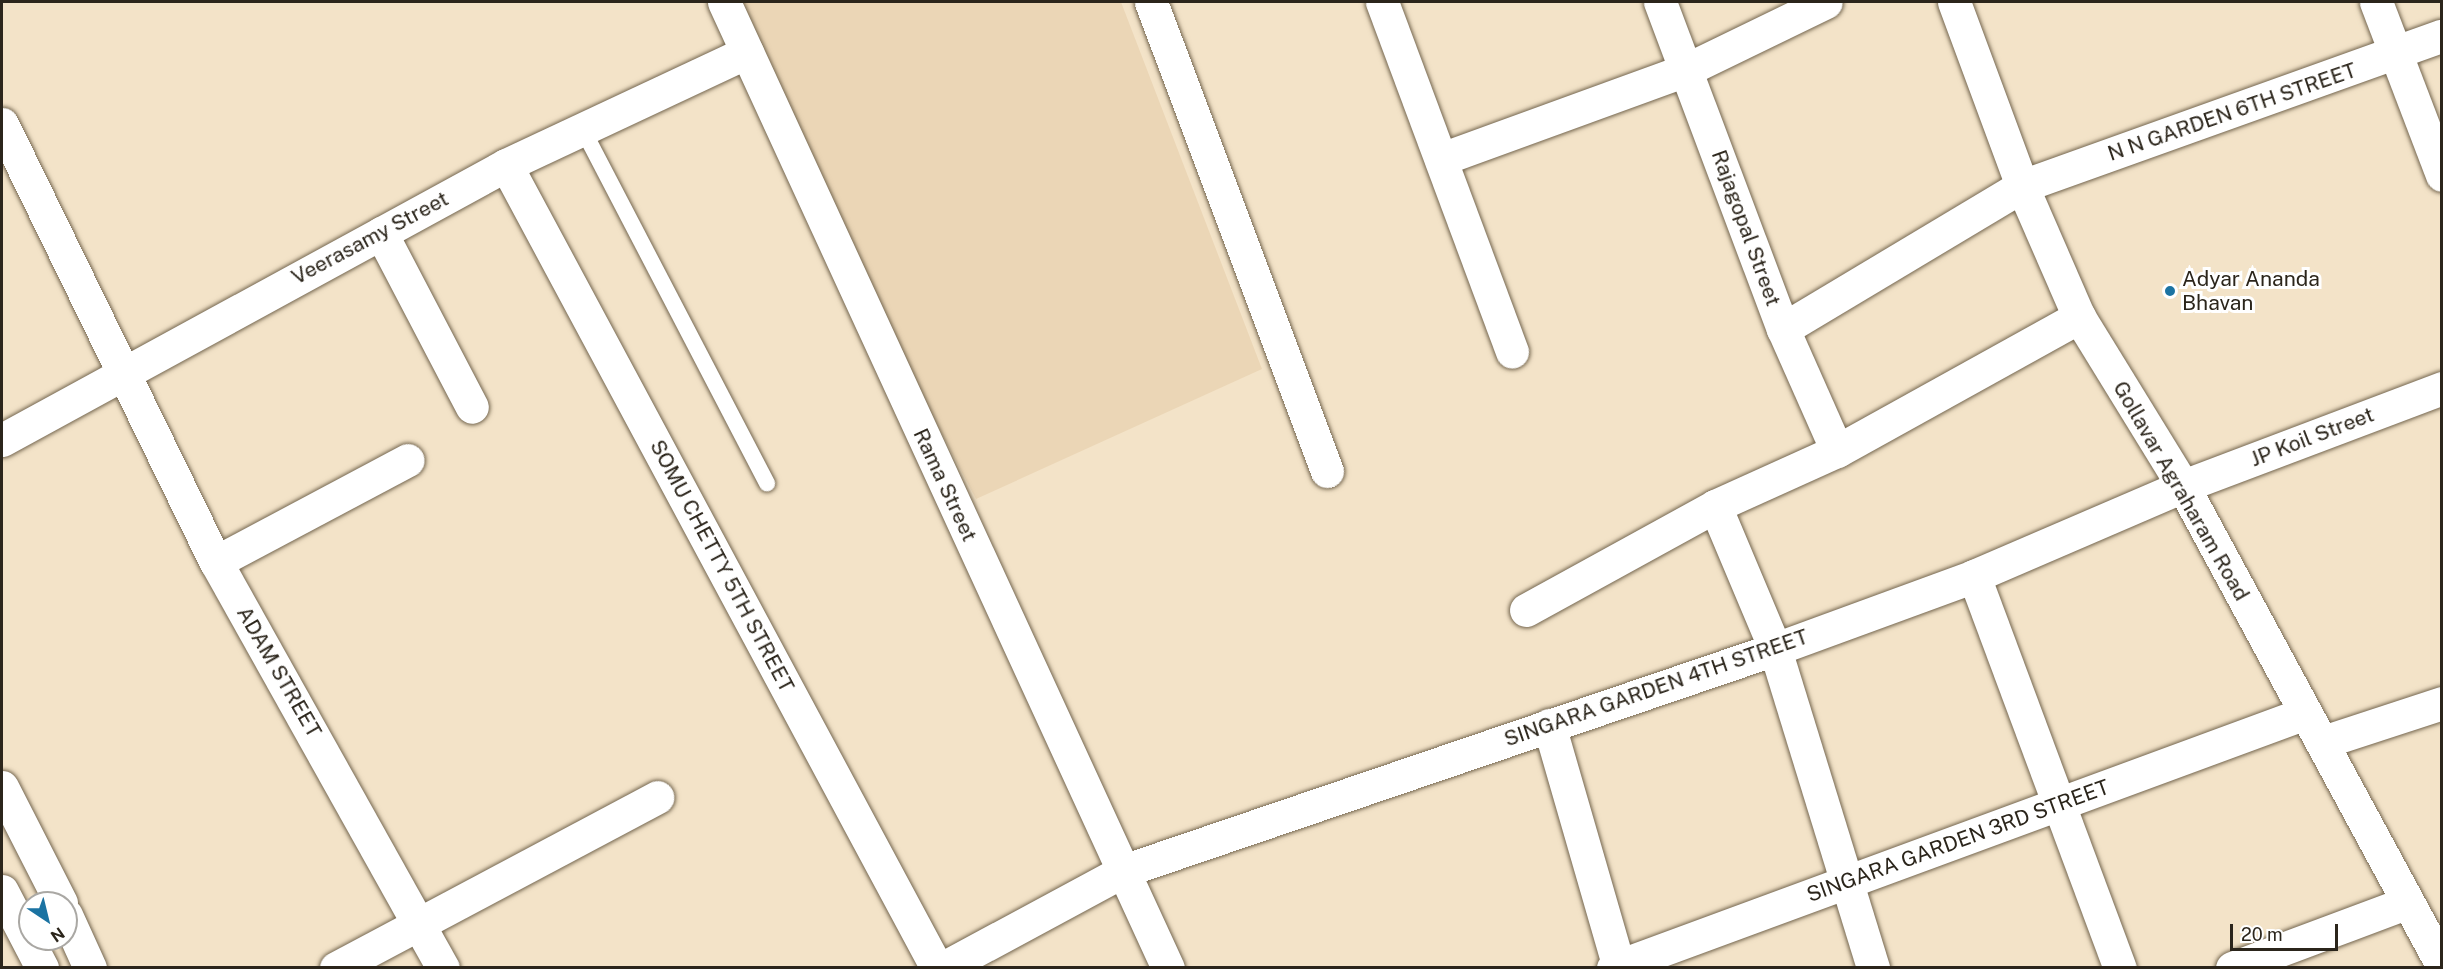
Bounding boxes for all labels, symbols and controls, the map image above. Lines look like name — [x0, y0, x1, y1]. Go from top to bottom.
street label: N N GARDEN 6TH STREET — [2104, 58, 2360, 166]
street label: Rajagopal Street — [1706, 147, 1786, 309]
street label: Veerasamy Street — [287, 186, 453, 290]
place label: Adyar Ananda Bhavan — [2182, 266, 2320, 316]
marker: Adyar Ananda Bhavan — [2163, 284, 2177, 298]
street label: Gollavar Agraharam Road — [2108, 377, 2254, 605]
street label: JP Koil Street — [2247, 402, 2377, 472]
street label: Rama Street — [908, 424, 982, 546]
street label: SOMU CHETTY 5TH STREET — [645, 435, 799, 697]
street label: ADAM STREET — [231, 602, 327, 742]
street label: SINGARA GARDEN 4TH STREET — [1501, 624, 1811, 752]
street label: SINGARA GARDEN 3RD STREET — [1803, 774, 2113, 908]
north arrow — [18, 891, 78, 951]
scale bar — [2233, 912, 2341, 950]
text: N — [47, 923, 68, 946]
text: 20 m — [2241, 924, 2283, 945]

